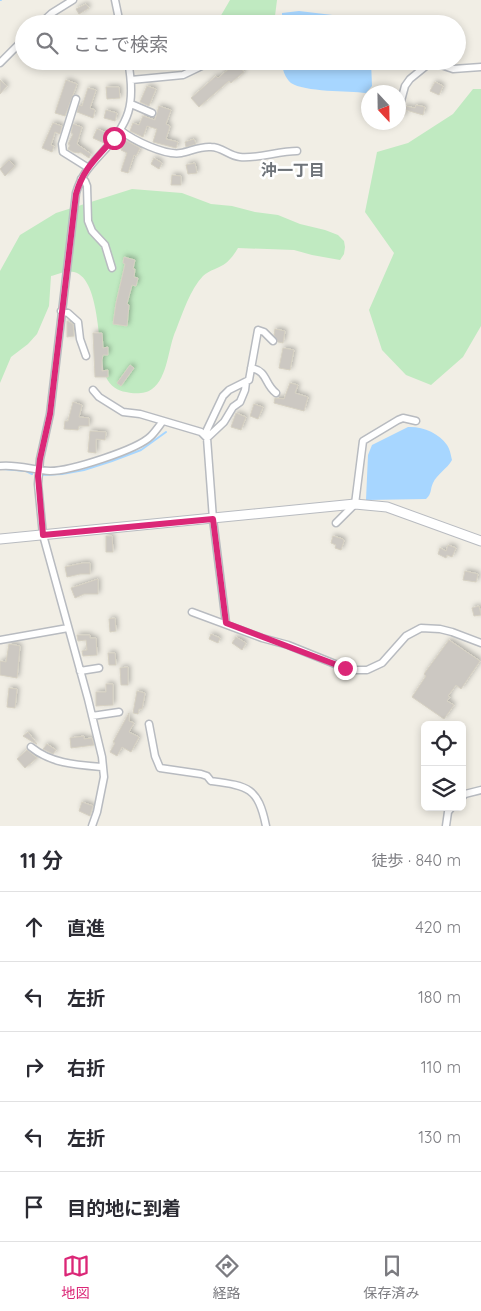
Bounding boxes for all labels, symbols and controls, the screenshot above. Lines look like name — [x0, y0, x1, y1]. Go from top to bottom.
search box — [15, 15, 466, 70]
icon: search — [33, 29, 61, 57]
text: ここで検索 — [73, 32, 168, 56]
north arrow — [361, 85, 406, 130]
route start — [103, 127, 126, 150]
district label: 沖一丁目 — [261, 160, 325, 180]
route end — [334, 657, 357, 680]
map controls — [421, 721, 466, 811]
button: locate — [421, 721, 466, 766]
button: layers — [421, 766, 466, 811]
text: 11 分 — [20, 847, 63, 873]
text: 徒歩 · 840 m — [372, 850, 461, 870]
icon: ahead — [20, 913, 48, 941]
text: 直進 — [67, 916, 105, 940]
text: 420 m — [415, 917, 461, 937]
icon: left — [20, 983, 48, 1011]
text: 左折 — [67, 986, 105, 1010]
text: 180 m — [418, 987, 461, 1007]
icon: right — [20, 1053, 48, 1081]
text: 右折 — [67, 1056, 105, 1080]
text: 110 m — [421, 1057, 461, 1077]
icon: left — [20, 1123, 48, 1151]
text: 左折 — [67, 1126, 105, 1150]
text: 130 m — [418, 1127, 461, 1147]
icon: arrive — [20, 1193, 48, 1221]
text: 目的地に到着 — [67, 1196, 181, 1220]
tab: 地図 — [62, 1252, 90, 1302]
tab: 経路 — [213, 1252, 241, 1302]
tab: 保存済み — [364, 1252, 420, 1302]

